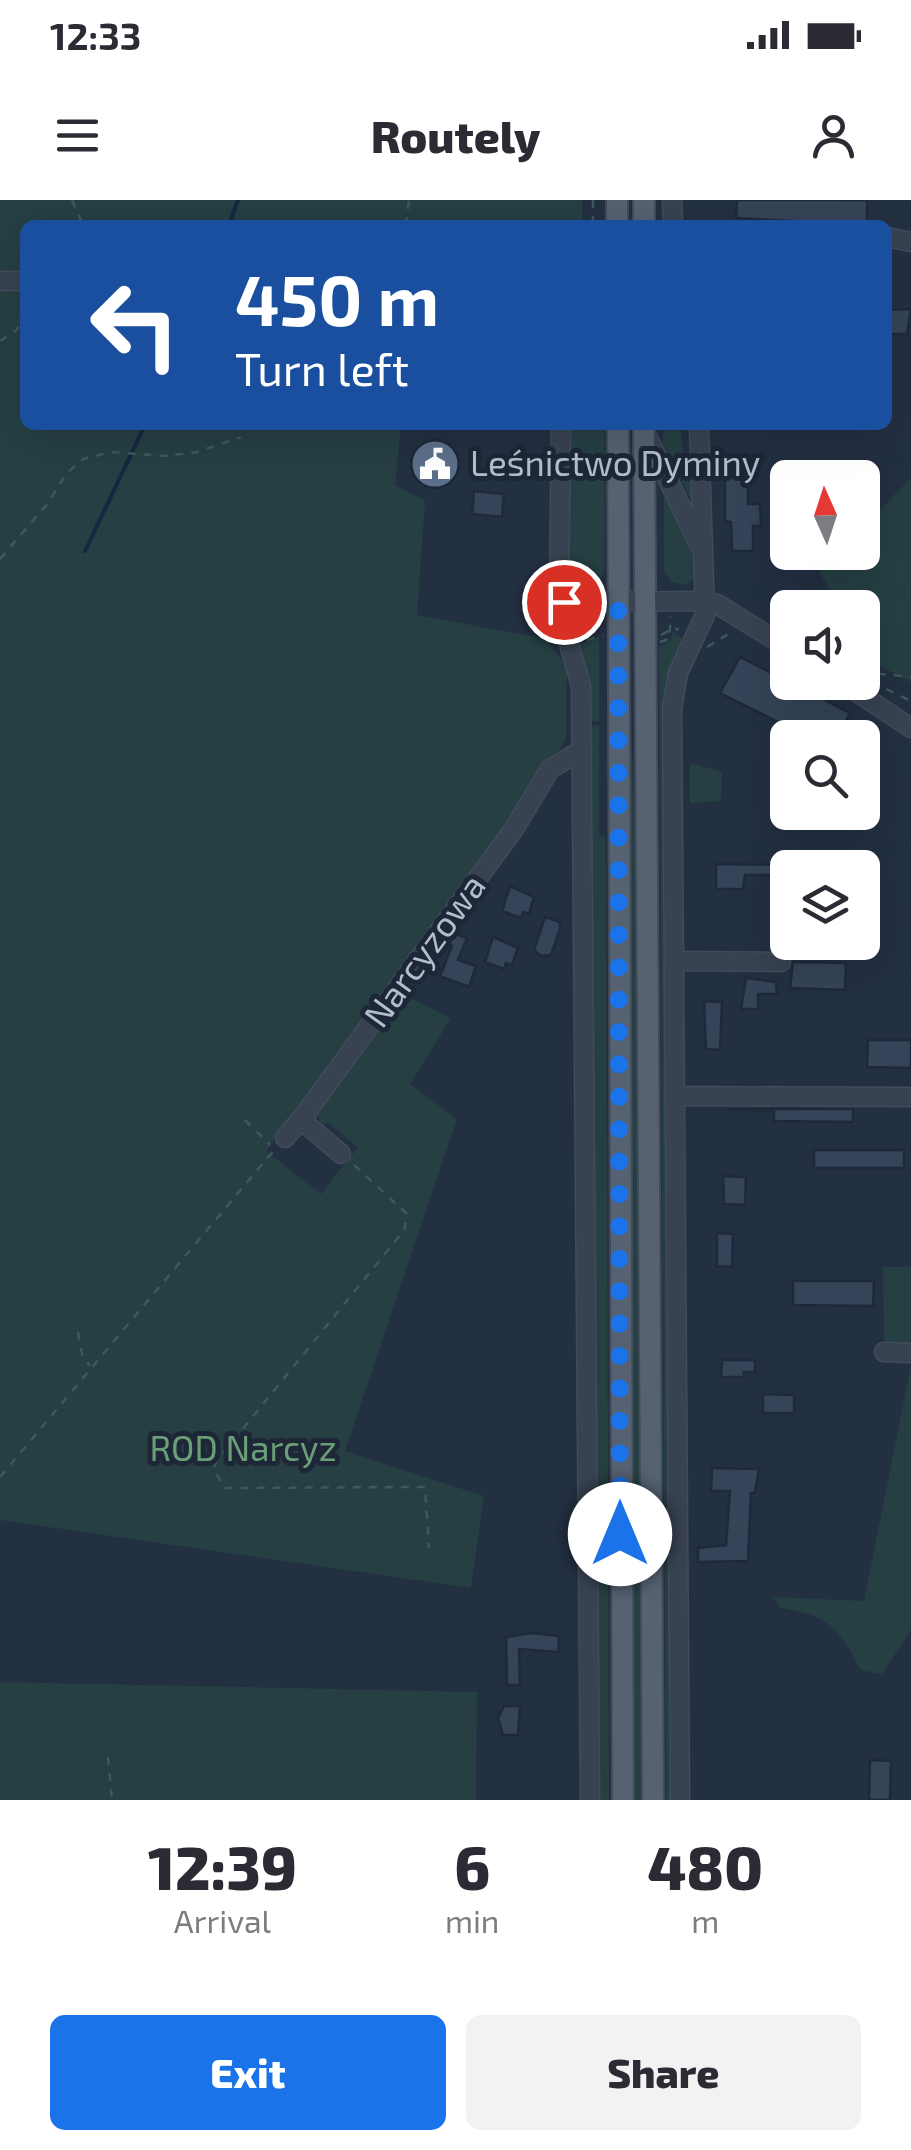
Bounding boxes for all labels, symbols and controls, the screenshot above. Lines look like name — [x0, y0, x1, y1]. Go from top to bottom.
text: 12:33 — [50, 12, 141, 58]
icon: menu — [50, 108, 105, 163]
text: Routely — [371, 108, 540, 162]
icon: person — [806, 108, 861, 163]
text: 450 m — [235, 256, 439, 340]
icon: left — [70, 260, 200, 390]
text: Turn left — [235, 341, 409, 395]
public building icon: Leśnictwo Dyminy — [409, 438, 461, 490]
place label: Leśnictwo Dyminy — [470, 441, 760, 483]
north arrow — [770, 460, 880, 570]
map controls — [770, 460, 880, 960]
pin — [522, 560, 607, 645]
icon: arrive — [537, 575, 592, 630]
button: sound — [770, 590, 880, 700]
button: search — [770, 720, 880, 830]
button: layers — [770, 850, 880, 960]
street label: Narcyzowa — [354, 865, 493, 1034]
park label: ROD Narcyz — [149, 1426, 337, 1468]
position arrow — [568, 1482, 672, 1586]
text: 12:39 — [148, 1830, 297, 1902]
text: 6 — [454, 1830, 490, 1902]
text: 480 — [647, 1830, 763, 1902]
text: Arrival — [174, 1901, 271, 1939]
text: min — [445, 1901, 499, 1939]
text: m — [691, 1901, 719, 1939]
button: Exit — [50, 2015, 446, 2130]
button: Share — [466, 2015, 861, 2130]

